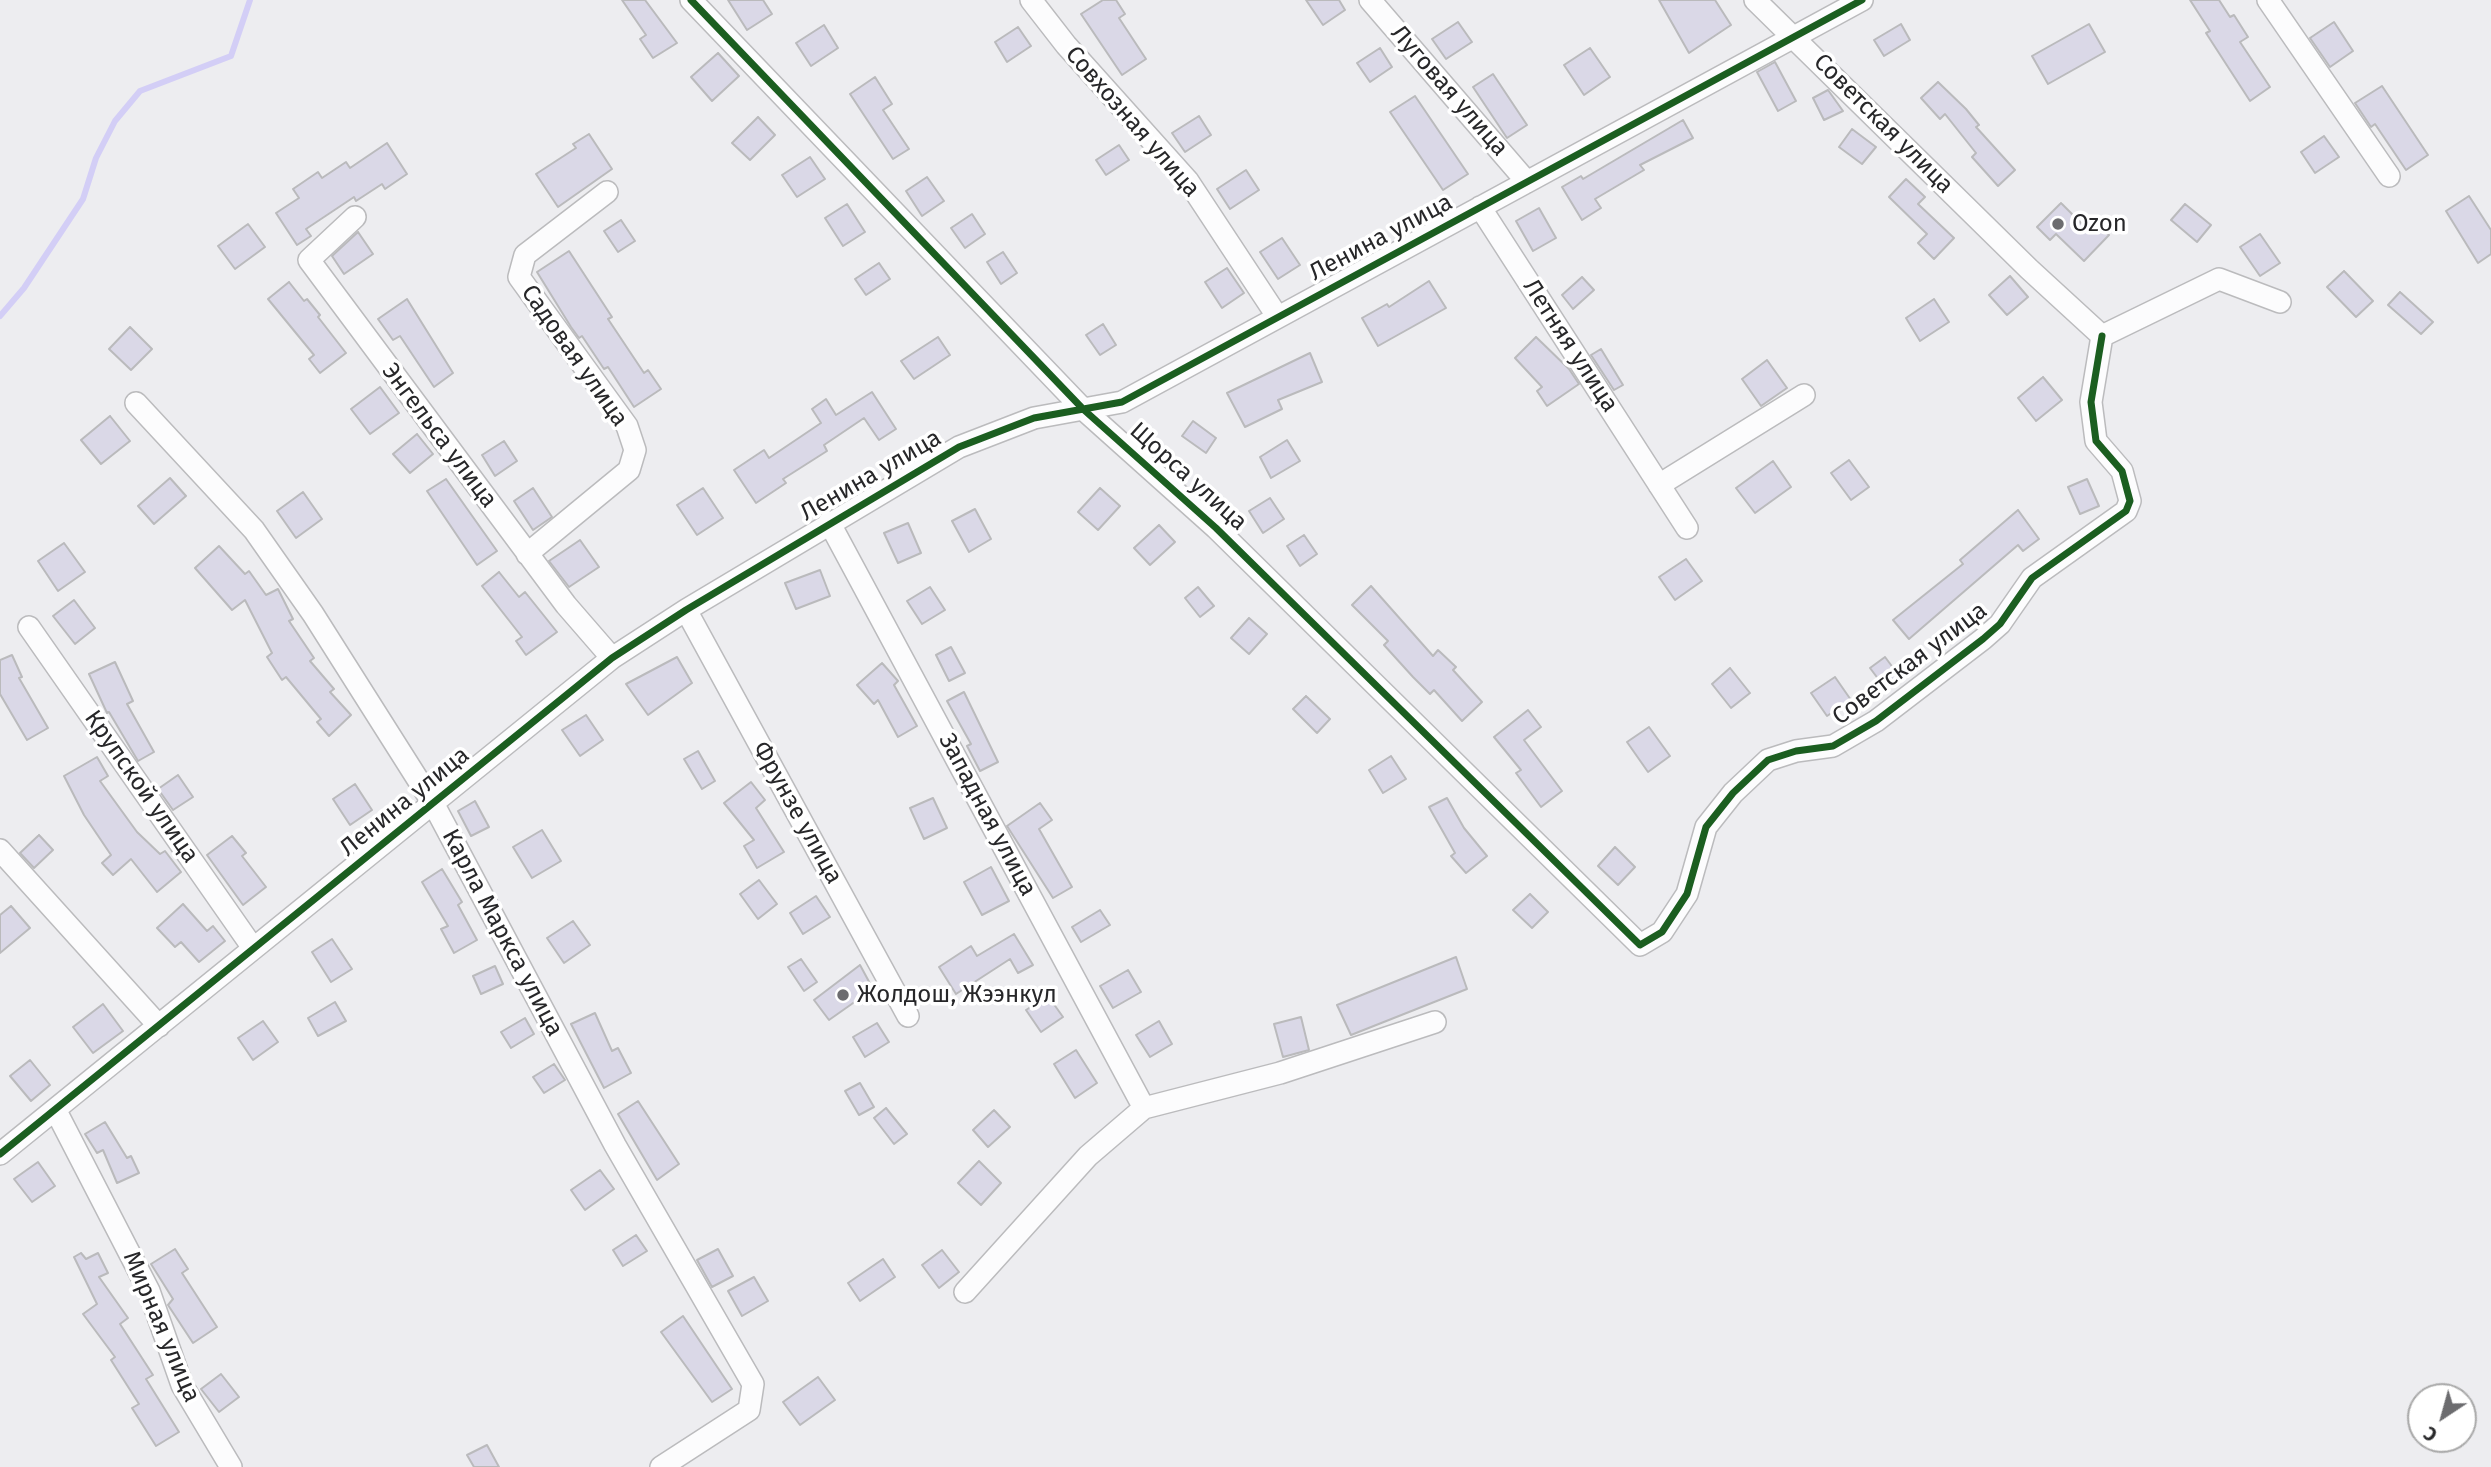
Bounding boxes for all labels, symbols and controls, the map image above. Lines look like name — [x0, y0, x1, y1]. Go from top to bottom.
street label: Луговая улица — [1384, 20, 1514, 162]
street label: Совхозная улица — [1059, 41, 1205, 203]
street label: Советская улица — [1807, 48, 1959, 200]
street label: Ленина улица — [1304, 188, 1458, 288]
place label: Ozon — [2072, 210, 2127, 238]
marker: Ozon — [2050, 216, 2066, 232]
street label: Летняя улица — [1516, 274, 1624, 418]
street label: Садовая улица — [514, 280, 634, 432]
street label: Энгельса улица — [375, 358, 503, 514]
street label: Щорса улица — [1123, 417, 1253, 537]
street label: Ленина улица — [795, 424, 947, 528]
street label: Советская улица — [1827, 596, 1993, 732]
street label: Крупской улица — [78, 705, 204, 869]
street label: Западная улица — [932, 729, 1042, 901]
street label: Фрунзе улица — [746, 737, 848, 889]
street label: Ленина улица — [335, 741, 475, 863]
street label: Карла Маркса улица — [435, 825, 569, 1041]
place label: Жолдош, Жээнкул — [857, 981, 1057, 1009]
marker: Жолдош, Жээнкул — [835, 987, 851, 1003]
street label: Мирная улица — [116, 1247, 206, 1407]
north arrow — [2407, 1383, 2477, 1453]
text: С — [2419, 1421, 2442, 1446]

